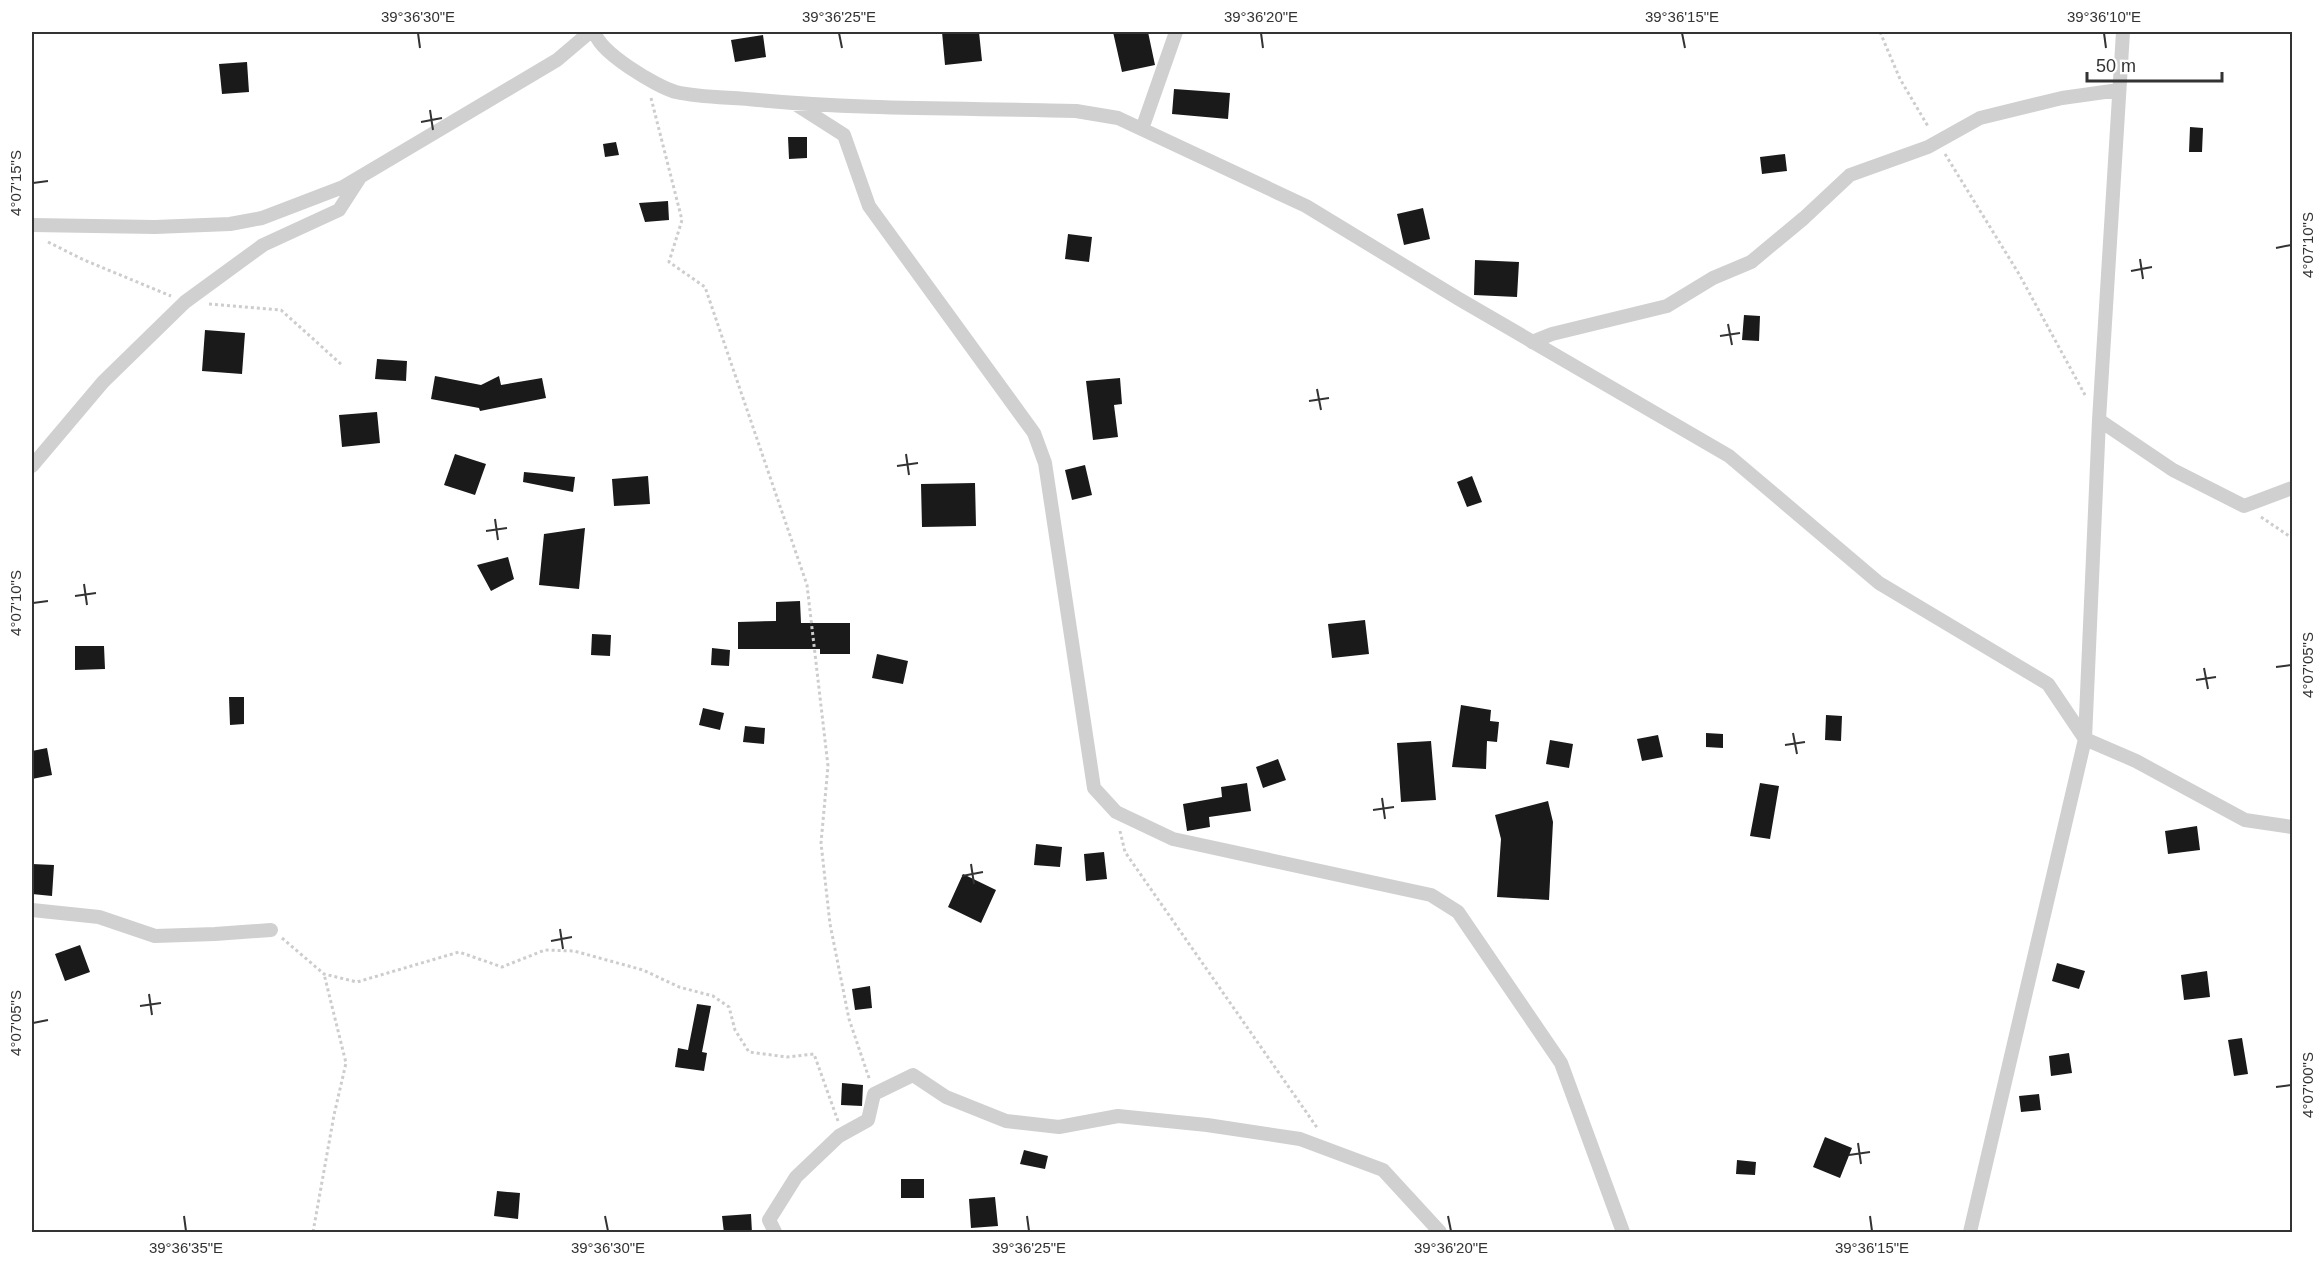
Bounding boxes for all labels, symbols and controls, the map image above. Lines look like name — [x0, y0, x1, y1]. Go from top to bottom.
text: 39°36'30"E — [381, 8, 455, 25]
text: 39°36'25"E — [802, 8, 876, 25]
text: 39°36'20"E — [1224, 8, 1298, 25]
text: 39°36'15"E — [1645, 8, 1719, 25]
text: 39°36'10"E — [2067, 8, 2141, 25]
scale bar — [2087, 45, 2222, 83]
text: 50 m — [2096, 56, 2136, 76]
text: 4°07'15"S — [7, 150, 24, 216]
text: 4°07'10"S — [2299, 212, 2316, 278]
text: 4°07'10"S — [7, 570, 24, 636]
text: 4°07'05"S — [2299, 632, 2316, 698]
text: 4°07'05"S — [7, 990, 24, 1056]
text: 4°07'00"S — [2299, 1052, 2316, 1118]
text: 39°36'35"E — [149, 1239, 223, 1256]
text: 39°36'30"E — [571, 1239, 645, 1256]
text: 39°36'25"E — [992, 1239, 1066, 1256]
text: 39°36'20"E — [1414, 1239, 1488, 1256]
text: 39°36'15"E — [1835, 1239, 1909, 1256]

